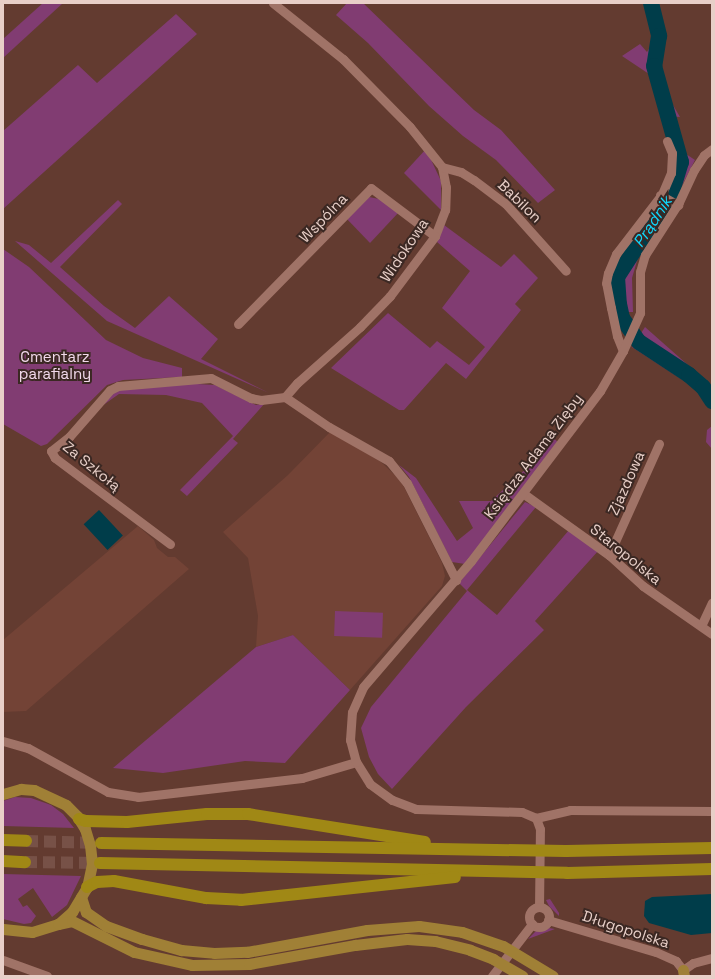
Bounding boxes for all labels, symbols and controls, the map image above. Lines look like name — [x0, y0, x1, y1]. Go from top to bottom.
street label: Babilon — [494, 176, 546, 226]
street label: Wspólna — [295, 190, 351, 246]
water label: Prądnik — [629, 193, 677, 251]
street label: Widokowa — [376, 215, 432, 285]
park label: Cmentarz parafialny — [19, 347, 91, 382]
street label: Księdza Adama Zięby — [480, 390, 586, 522]
street label: Za Szkołą — [59, 437, 125, 495]
street label: Zjazdowa — [604, 448, 648, 518]
street label: Staropolska — [587, 520, 665, 588]
street label: Długopolska — [580, 906, 672, 952]

